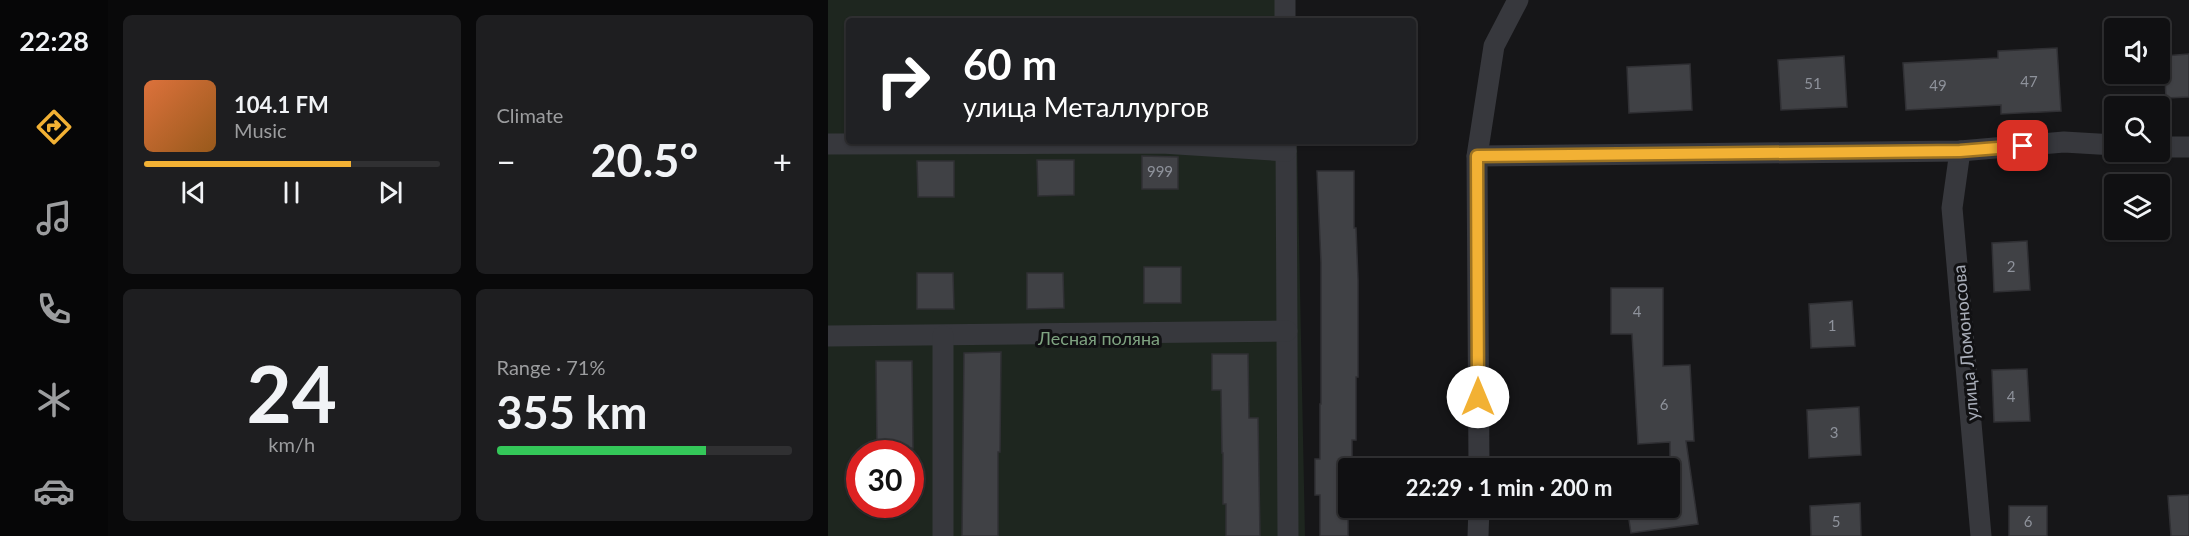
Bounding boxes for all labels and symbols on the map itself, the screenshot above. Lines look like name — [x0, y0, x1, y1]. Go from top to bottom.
house number: 47 — [2020, 72, 2038, 90]
house number: 51 — [1804, 74, 1822, 92]
house number: 49 — [1929, 76, 1947, 94]
pin — [1997, 120, 2048, 171]
house number: 999 — [1147, 162, 1173, 180]
house number: 2 — [2007, 257, 2015, 275]
street label: улица Ломоносова — [1947, 264, 1983, 422]
house number: 4 — [1633, 302, 1642, 320]
house number: 1 — [1828, 316, 1836, 334]
park label: Лесная поляна — [1037, 327, 1160, 349]
position arrow — [1446, 365, 1510, 429]
house number: 4 — [2007, 387, 2016, 405]
house number: 6 — [1660, 395, 1669, 413]
house number: 3 — [1830, 423, 1838, 441]
speed limit sign: 30 — [846, 440, 924, 518]
house number: 5 — [1832, 512, 1840, 530]
house number: 6 — [2024, 512, 2033, 530]

